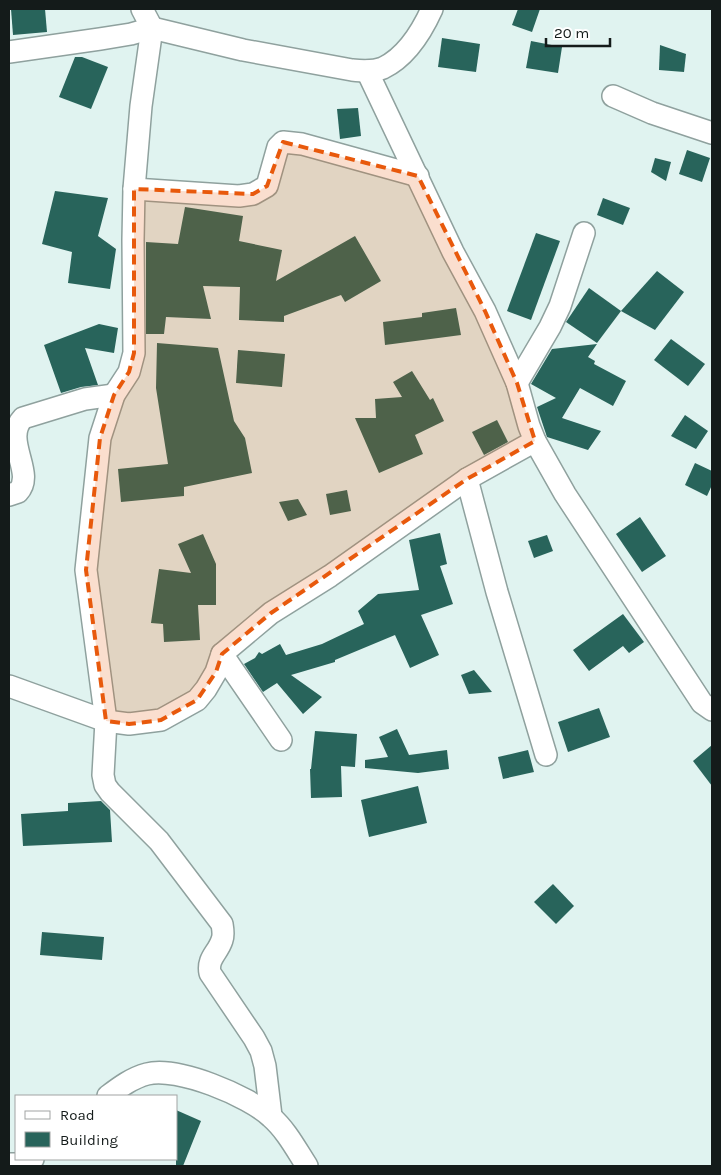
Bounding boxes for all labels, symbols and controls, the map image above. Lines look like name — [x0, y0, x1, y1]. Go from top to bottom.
scale bar — [546, 15, 610, 47]
text: 20 m — [554, 24, 589, 42]
legend — [15, 1095, 178, 1160]
text: Road — [60, 1106, 95, 1124]
text: Building — [60, 1131, 118, 1149]

